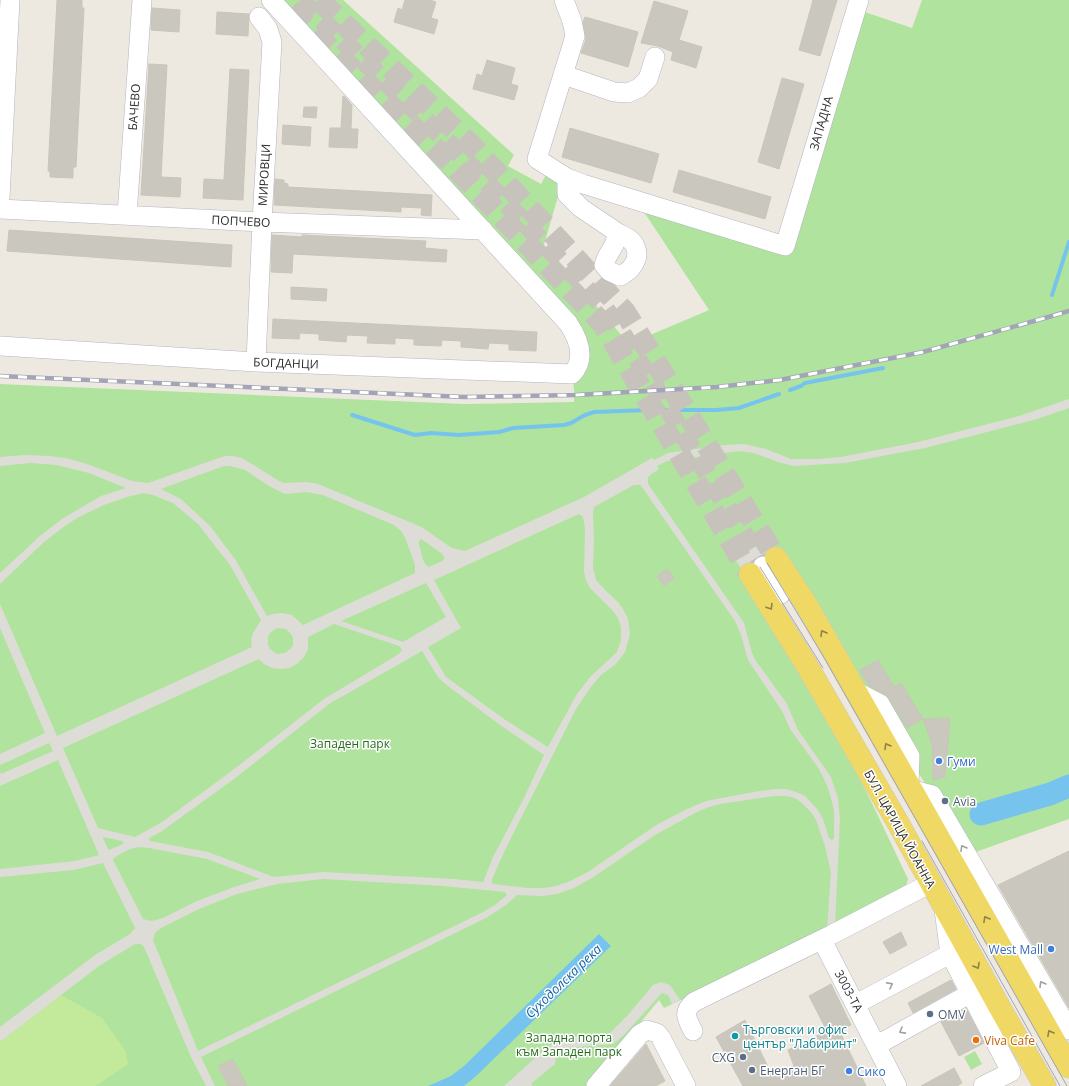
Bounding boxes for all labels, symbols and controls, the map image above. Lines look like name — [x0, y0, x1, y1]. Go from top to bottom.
street label: БАЧЕВО — [124, 83, 144, 131]
street label: ЗАПАДНА — [805, 94, 837, 152]
street label: МИРОВЦИ — [254, 144, 274, 206]
street label: ПОПЧЕВО — [211, 211, 271, 231]
street label: БОГДАНЦИ — [253, 353, 319, 373]
one-way arrow — [766, 603, 773, 610]
one-way arrow — [820, 630, 827, 637]
park label: Западен парк — [310, 735, 391, 752]
one-way arrow — [885, 742, 892, 750]
place label: Гуми — [947, 753, 976, 770]
marker: Гуми — [934, 756, 944, 766]
street label: БУЛ. ЦАРИЦА ЙОАННА — [860, 767, 940, 892]
place label: Avia — [953, 793, 976, 810]
marker: Avia — [940, 796, 950, 806]
one-way arrow — [960, 845, 967, 852]
one-way arrow — [984, 916, 991, 924]
water label: Суходолска река — [521, 940, 605, 1022]
place label: West Mall — [989, 941, 1043, 958]
marker: West Mall — [1046, 944, 1056, 954]
one-way arrow — [972, 962, 980, 969]
street label: 3003-ТА — [831, 967, 867, 1015]
one-way arrow — [1040, 981, 1047, 988]
one-way arrow — [886, 982, 893, 990]
place label: OMV — [938, 1006, 966, 1023]
marker: OMV — [925, 1009, 935, 1019]
place label: Търговски и офис център "Лабиринт" — [743, 1021, 857, 1052]
one-way arrow — [899, 1026, 906, 1033]
park label: Западна порта към Западен парк — [516, 1029, 623, 1060]
one-way arrow — [1047, 1030, 1054, 1037]
marker: Търговски и офис център "Лабиринт" — [730, 1031, 740, 1041]
place label: Viva Cafe — [984, 1032, 1035, 1049]
marker: Viva Cafe — [971, 1035, 981, 1045]
place label: CXG — [712, 1049, 735, 1066]
marker: CXG — [738, 1052, 748, 1062]
place label: Енерган БГ — [760, 1062, 824, 1079]
place label: Сико — [857, 1063, 886, 1080]
marker: Енерган БГ — [747, 1065, 757, 1075]
marker: Сико — [844, 1066, 854, 1076]

